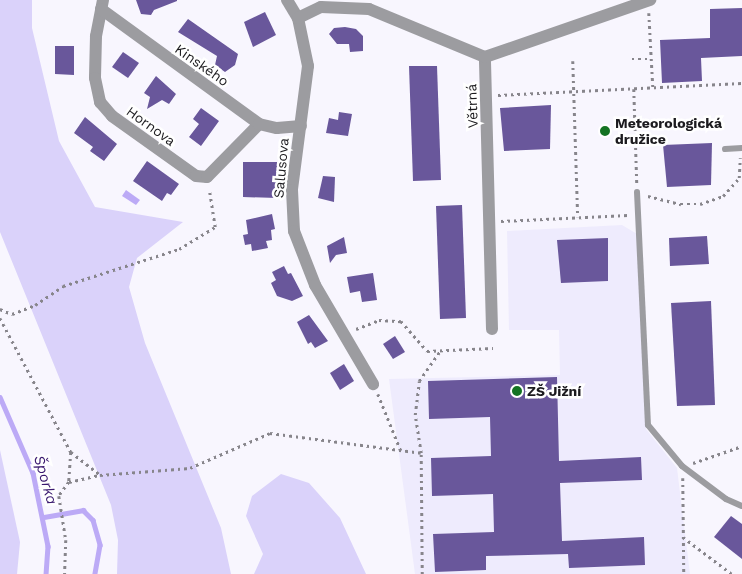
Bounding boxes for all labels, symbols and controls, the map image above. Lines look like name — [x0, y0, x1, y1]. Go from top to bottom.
street label: Kinského — [172, 40, 232, 90]
street label: Větrná — [463, 83, 481, 129]
street label: Hornova — [123, 103, 179, 149]
place label: Meteorologická družice — [615, 115, 722, 148]
marker: Meteorologická družice — [599, 125, 611, 137]
street label: Salusova — [270, 137, 292, 199]
place label: ZŠ Jižní — [527, 383, 582, 399]
marker: ZŠ Jižní — [511, 385, 523, 397]
water label: Šporka — [29, 453, 61, 507]

